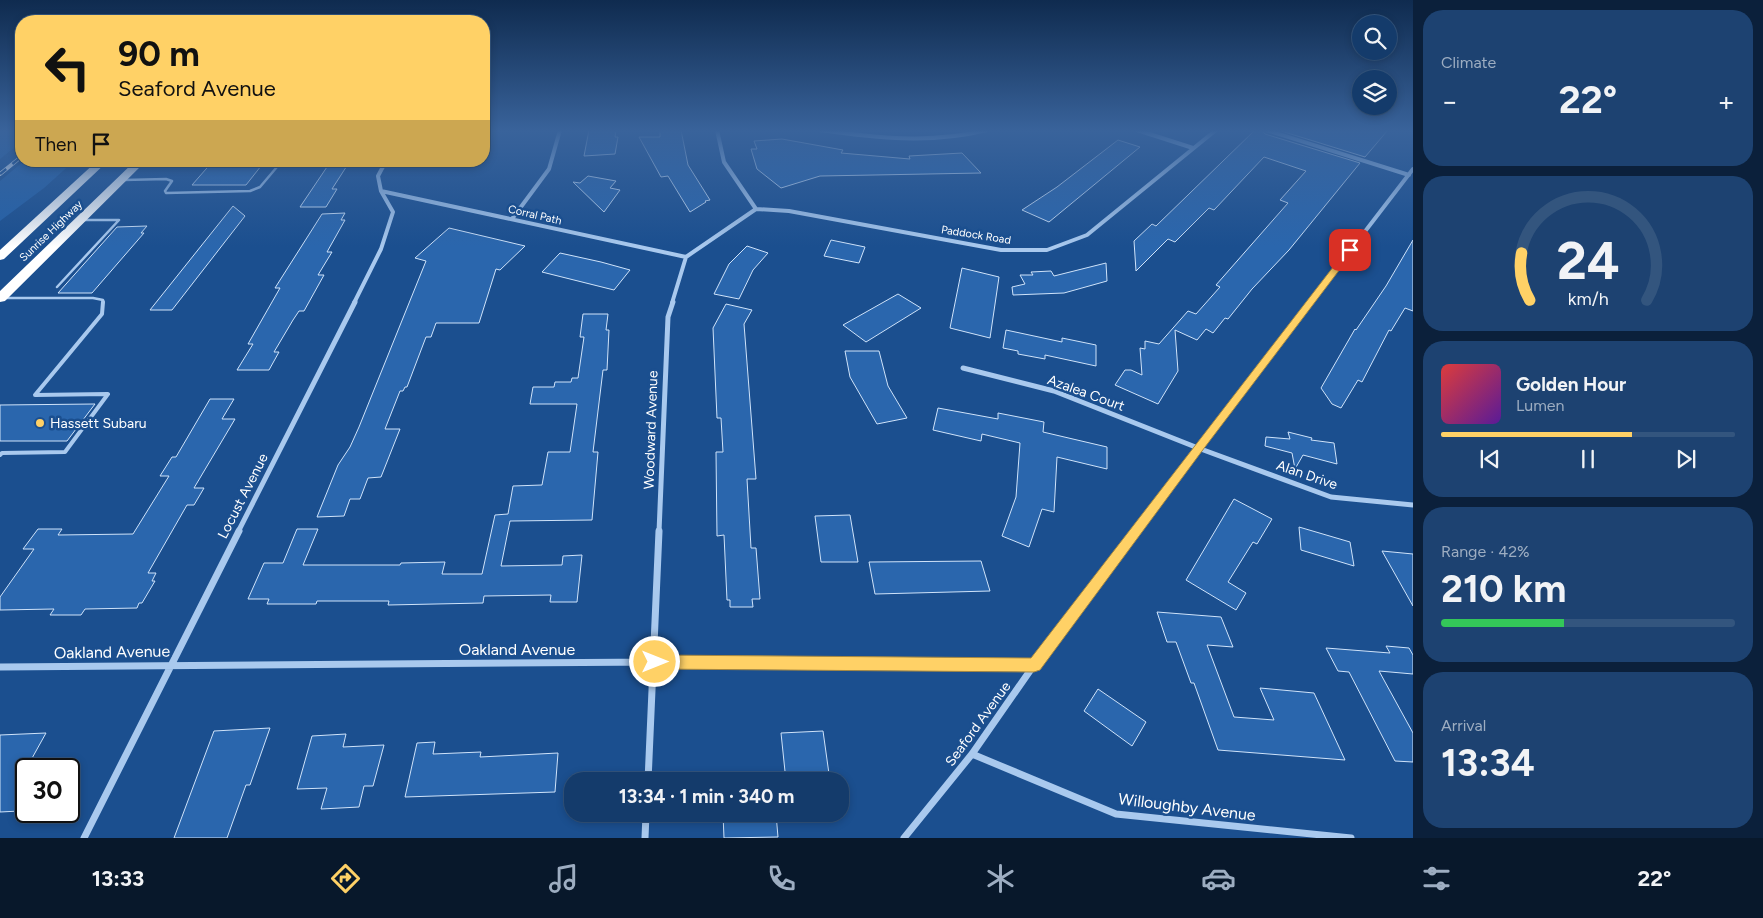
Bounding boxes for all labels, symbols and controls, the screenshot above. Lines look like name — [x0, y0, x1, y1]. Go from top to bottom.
map controls — [1352, 15, 1397, 115]
button: search — [1352, 15, 1397, 60]
text: 90 m — [118, 33, 200, 75]
icon: left — [35, 35, 100, 100]
text: Climate — [1441, 53, 1496, 72]
button: layers — [1352, 70, 1397, 115]
text: Seaford Avenue — [118, 75, 276, 102]
text: 22° — [1559, 77, 1617, 123]
text: − — [1441, 84, 1458, 118]
text: + — [1718, 84, 1735, 118]
icon: arrive — [87, 130, 115, 158]
text: Then — [35, 133, 77, 156]
street label: Sunrise Highway — [17, 198, 85, 264]
street label: Corral Path — [507, 203, 563, 227]
street label: Paddock Road — [940, 223, 1012, 247]
pin — [1329, 229, 1371, 271]
text: 24 — [1556, 230, 1620, 292]
icon: arrive — [1336, 236, 1364, 264]
text: km/h — [1568, 288, 1608, 309]
street label: Woodward Avenue — [640, 370, 662, 490]
street label: Azalea Court — [1045, 371, 1127, 415]
text: Golden Hour — [1516, 373, 1626, 396]
text: Lumen — [1516, 396, 1565, 415]
place label: Hassett Subaru — [50, 415, 147, 432]
marker: Hassett Subaru — [34, 417, 46, 429]
icon: previous — [1476, 445, 1504, 473]
icon: pause — [1574, 445, 1602, 473]
icon: next — [1672, 445, 1700, 473]
street label: Locust Avenue — [214, 450, 272, 541]
street label: Alan Drive — [1274, 457, 1340, 493]
text: Range · 42% — [1441, 542, 1530, 561]
text: 210 km — [1441, 566, 1566, 612]
position arrow — [628, 635, 680, 687]
street label: Oakland Avenue — [459, 640, 575, 659]
street label: Oakland Avenue — [54, 641, 171, 663]
street label: Seaford Avenue — [942, 678, 1015, 770]
text: Arrival — [1441, 716, 1486, 735]
text: 13:34 — [1441, 740, 1535, 786]
speed limit sign: 30 — [15, 758, 80, 823]
text: 13:34 · 1 min · 340 m — [619, 785, 794, 808]
street label: Willoughby Avenue — [1117, 789, 1257, 825]
icon: directions — [328, 861, 363, 896]
icon: music — [546, 861, 581, 896]
icon: phone — [764, 861, 799, 896]
icon: climate — [983, 861, 1018, 896]
icon: car — [1201, 861, 1236, 896]
icon: filters — [1419, 861, 1454, 896]
text: 13:33 — [92, 865, 144, 892]
text: 22° — [1637, 865, 1671, 892]

